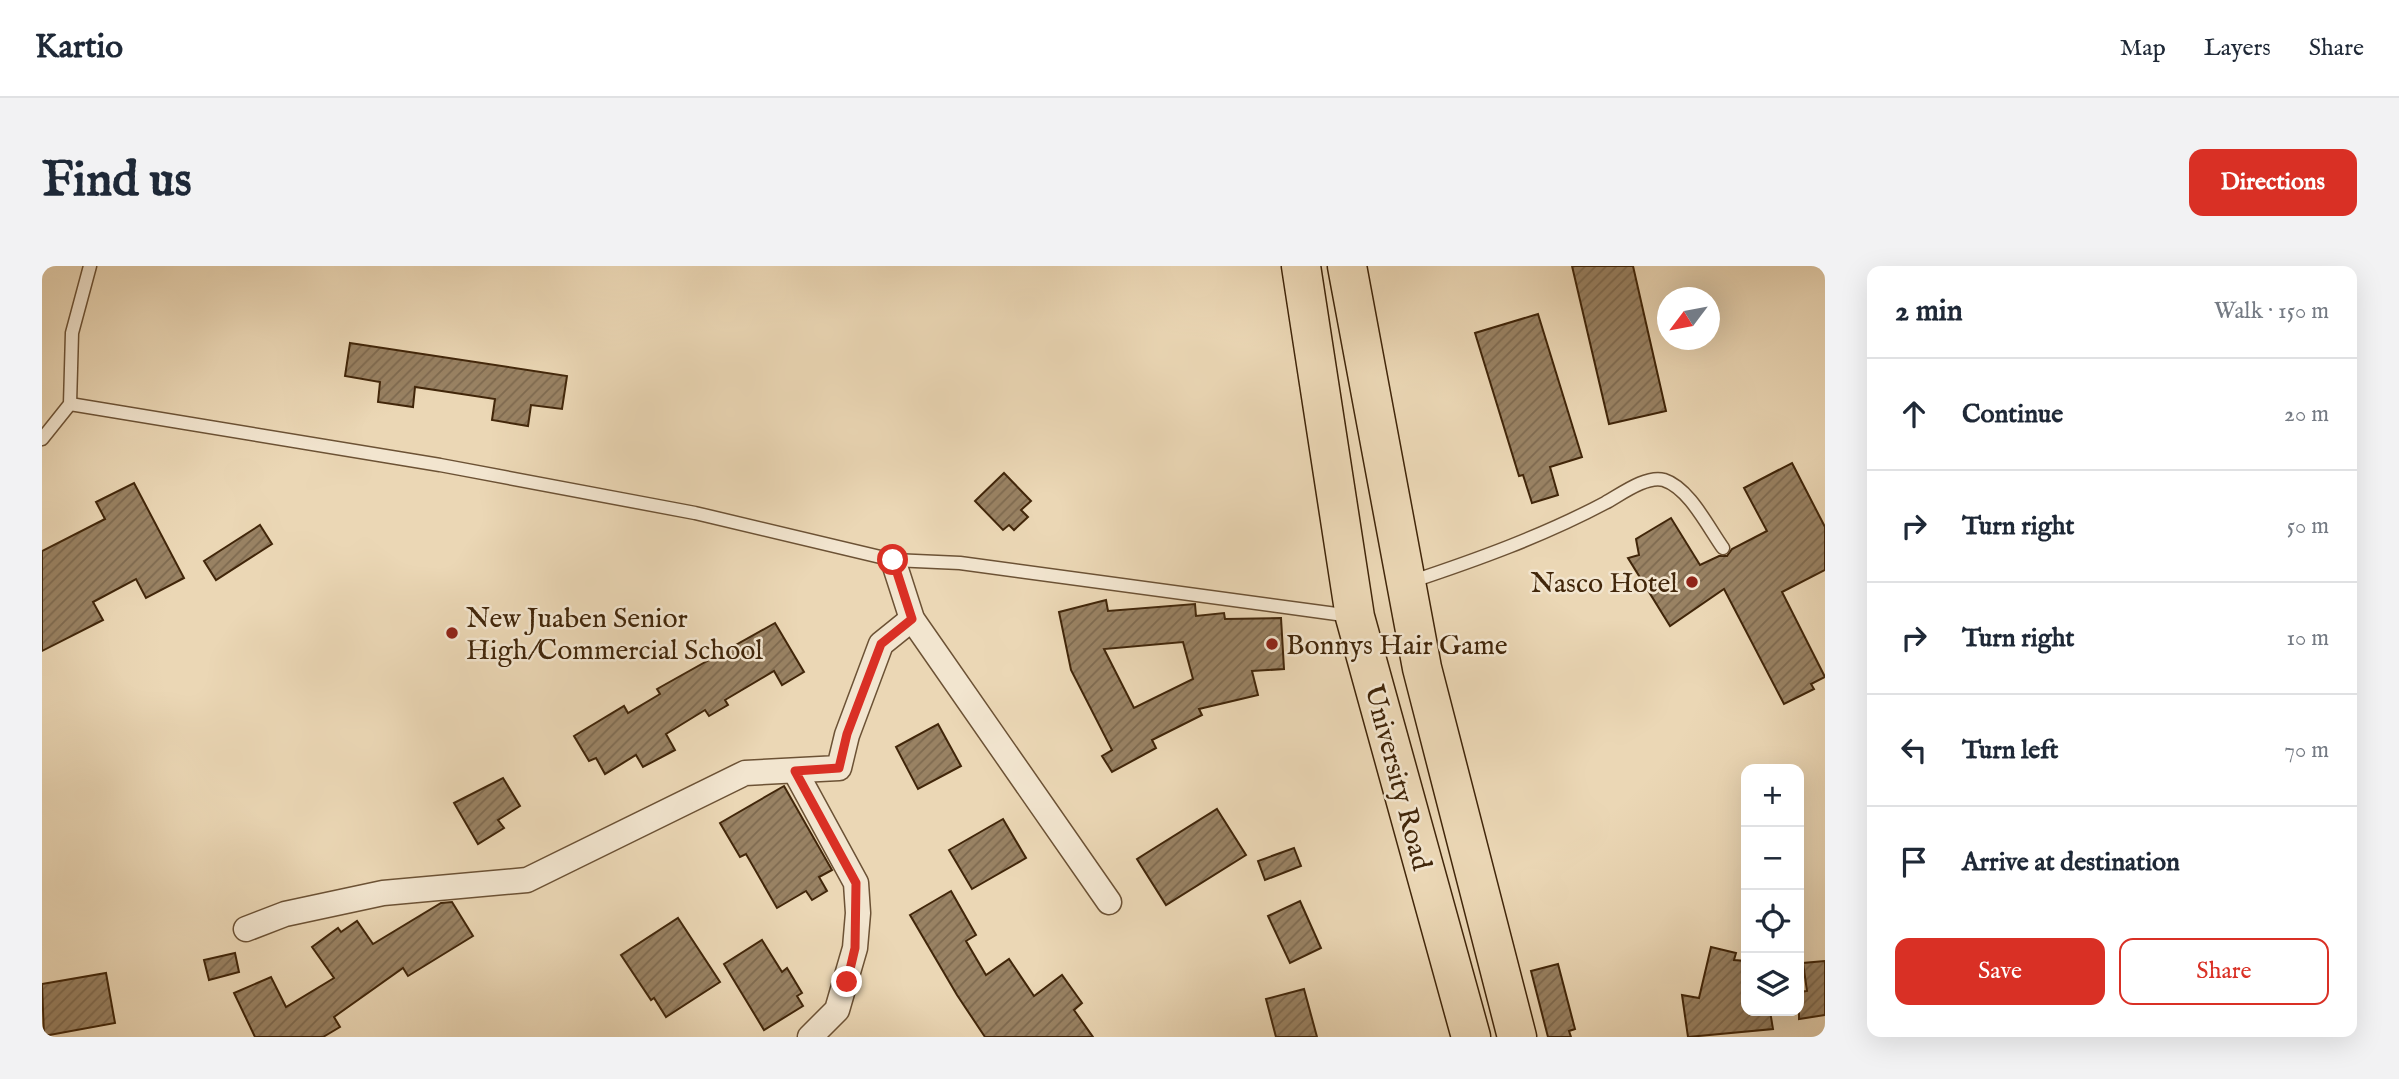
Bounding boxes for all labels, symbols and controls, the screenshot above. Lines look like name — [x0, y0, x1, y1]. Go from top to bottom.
text: Kartio — [35, 27, 123, 69]
text: Map — [2120, 33, 2166, 64]
text: Layers — [2204, 33, 2271, 64]
text: Share — [2309, 33, 2364, 64]
button: Directions — [2189, 149, 2357, 216]
text: Find us — [42, 151, 192, 213]
north arrow — [1657, 287, 1720, 350]
text: 2 min — [1895, 293, 1963, 331]
text: Walk · 150 m — [2214, 297, 2329, 326]
icon: ahead — [1895, 395, 1933, 433]
text: Continue — [1962, 398, 2063, 431]
text: 20 m — [2284, 400, 2329, 429]
icon: right — [1895, 507, 1933, 545]
text: Turn right — [1962, 510, 2075, 543]
text: 50 m — [2287, 512, 2329, 541]
route start — [877, 544, 908, 575]
place label: Nasco Hotel — [1531, 567, 1678, 602]
marker: Nasco Hotel — [1684, 574, 1700, 590]
place label: New Juaben Senior High/Commercial School — [466, 602, 763, 669]
icon: right — [1895, 619, 1933, 657]
text: Turn right — [1962, 622, 2075, 655]
text: 10 m — [2286, 624, 2329, 653]
marker: New Juaben Senior High/Commercial School — [444, 625, 460, 641]
place label: Bonnys Hair Game — [1286, 629, 1508, 664]
marker: Bonnys Hair Game — [1264, 636, 1280, 652]
street label: University Road — [1355, 681, 1438, 874]
icon: left — [1895, 731, 1933, 769]
text: Turn left — [1962, 734, 2059, 767]
text: 70 m — [2284, 736, 2329, 765]
map controls — [1741, 764, 1804, 1016]
button: + — [1741, 764, 1804, 827]
button: − — [1741, 827, 1804, 890]
icon: arrive — [1895, 843, 1933, 881]
text: Arrive at destination — [1962, 846, 2180, 879]
button: locate — [1741, 890, 1804, 953]
button: Save — [1895, 938, 2105, 1005]
button: Share — [2119, 938, 2329, 1005]
button: layers — [1741, 953, 1804, 1016]
route end — [831, 966, 862, 997]

